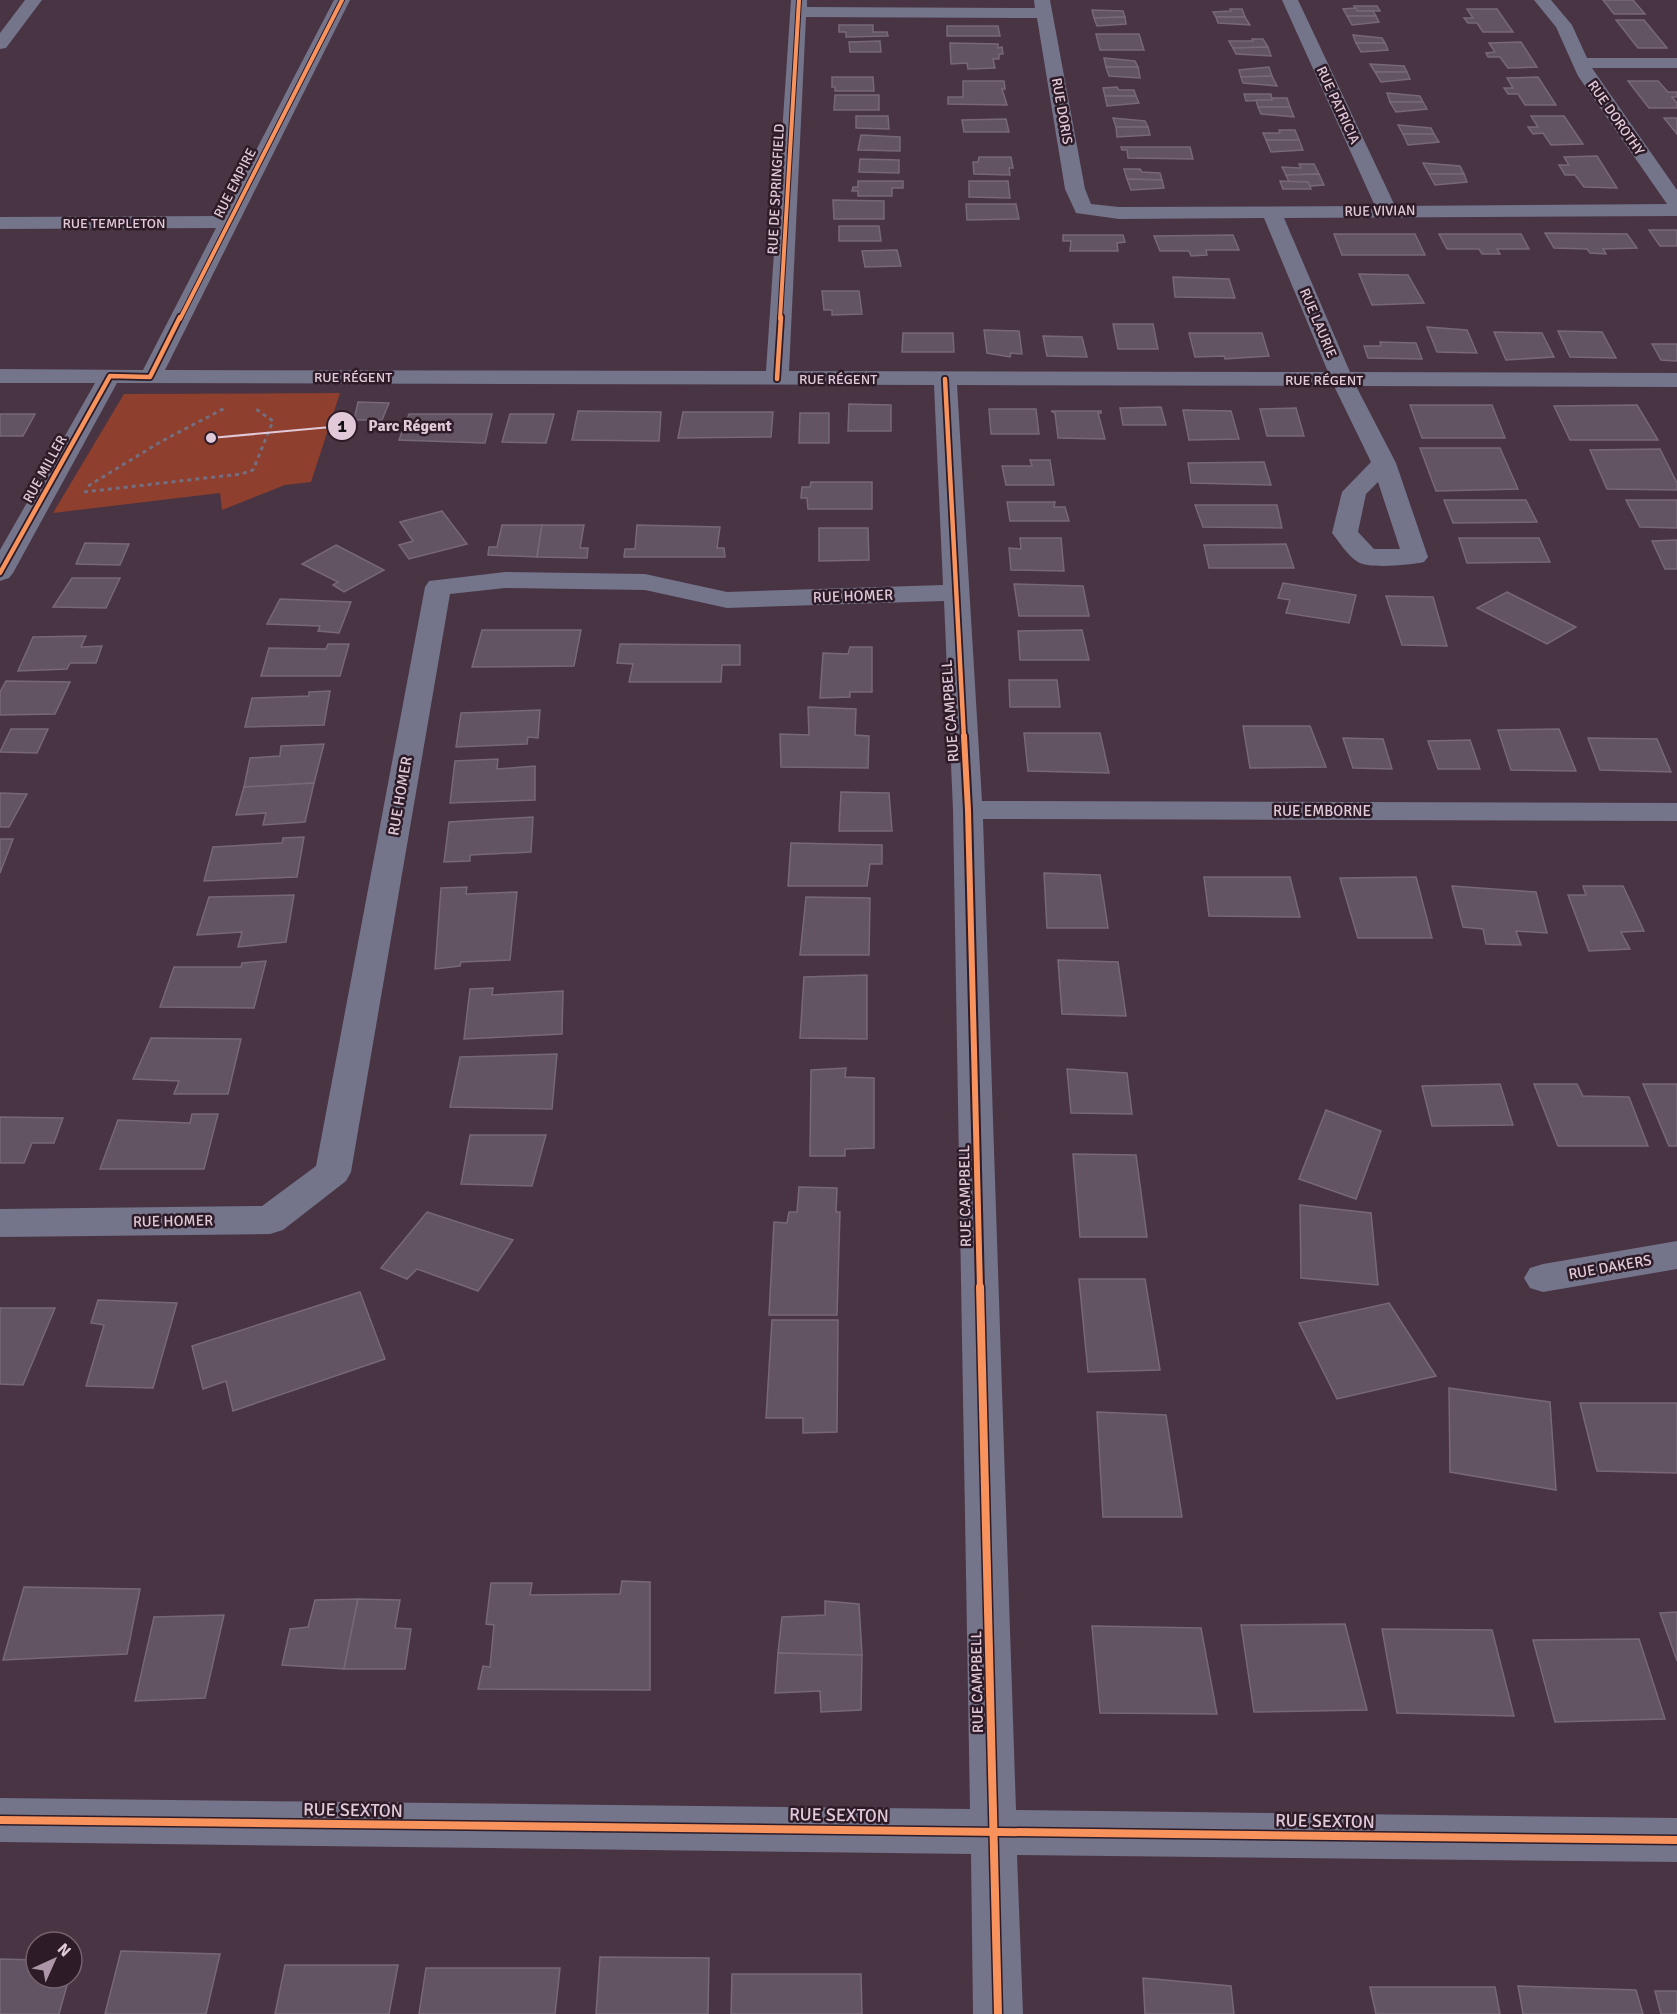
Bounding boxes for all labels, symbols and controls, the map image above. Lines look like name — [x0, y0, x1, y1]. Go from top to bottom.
street label: RUE PATRICIA — [1313, 63, 1364, 147]
street label: RUE DORIS — [1048, 76, 1076, 146]
street label: RUE DOROTHY — [1584, 77, 1648, 159]
street label: RUE DE SPRINGFIELD — [764, 123, 788, 255]
street label: RUE EMPIRE — [210, 145, 260, 221]
street label: RUE VIVIAN — [1344, 202, 1416, 220]
street label: RUE TEMPLETON — [63, 215, 165, 232]
street label: RUE LAURIE — [1296, 286, 1340, 360]
street label: RUE RÉGENT — [314, 369, 392, 386]
street label: RUE RÉGENT — [799, 371, 877, 388]
street label: RUE RÉGENT — [1285, 372, 1363, 389]
callout: Parc Régent — [327, 409, 464, 443]
text: 1 — [337, 415, 347, 437]
text: Parc Régent — [368, 416, 452, 436]
street label: RUE MILLER — [19, 432, 71, 506]
street label: RUE HOMER — [813, 586, 893, 606]
street label: RUE CAMPBELL — [937, 659, 963, 763]
street label: RUE HOMER — [384, 755, 416, 837]
street label: RUE EMBORNE — [1273, 802, 1371, 820]
street label: RUE CAMPBELL — [955, 1144, 975, 1247]
street label: RUE HOMER — [133, 1211, 213, 1231]
street label: RUE DAKERS — [1567, 1251, 1653, 1283]
street label: RUE CAMPBELL — [967, 1630, 987, 1733]
street label: RUE SEXTON — [303, 1798, 403, 1822]
street label: RUE SEXTON — [789, 1803, 889, 1827]
street label: RUE SEXTON — [1275, 1809, 1375, 1833]
north arrow — [24, 1930, 84, 1990]
text: N — [53, 1939, 75, 1961]

